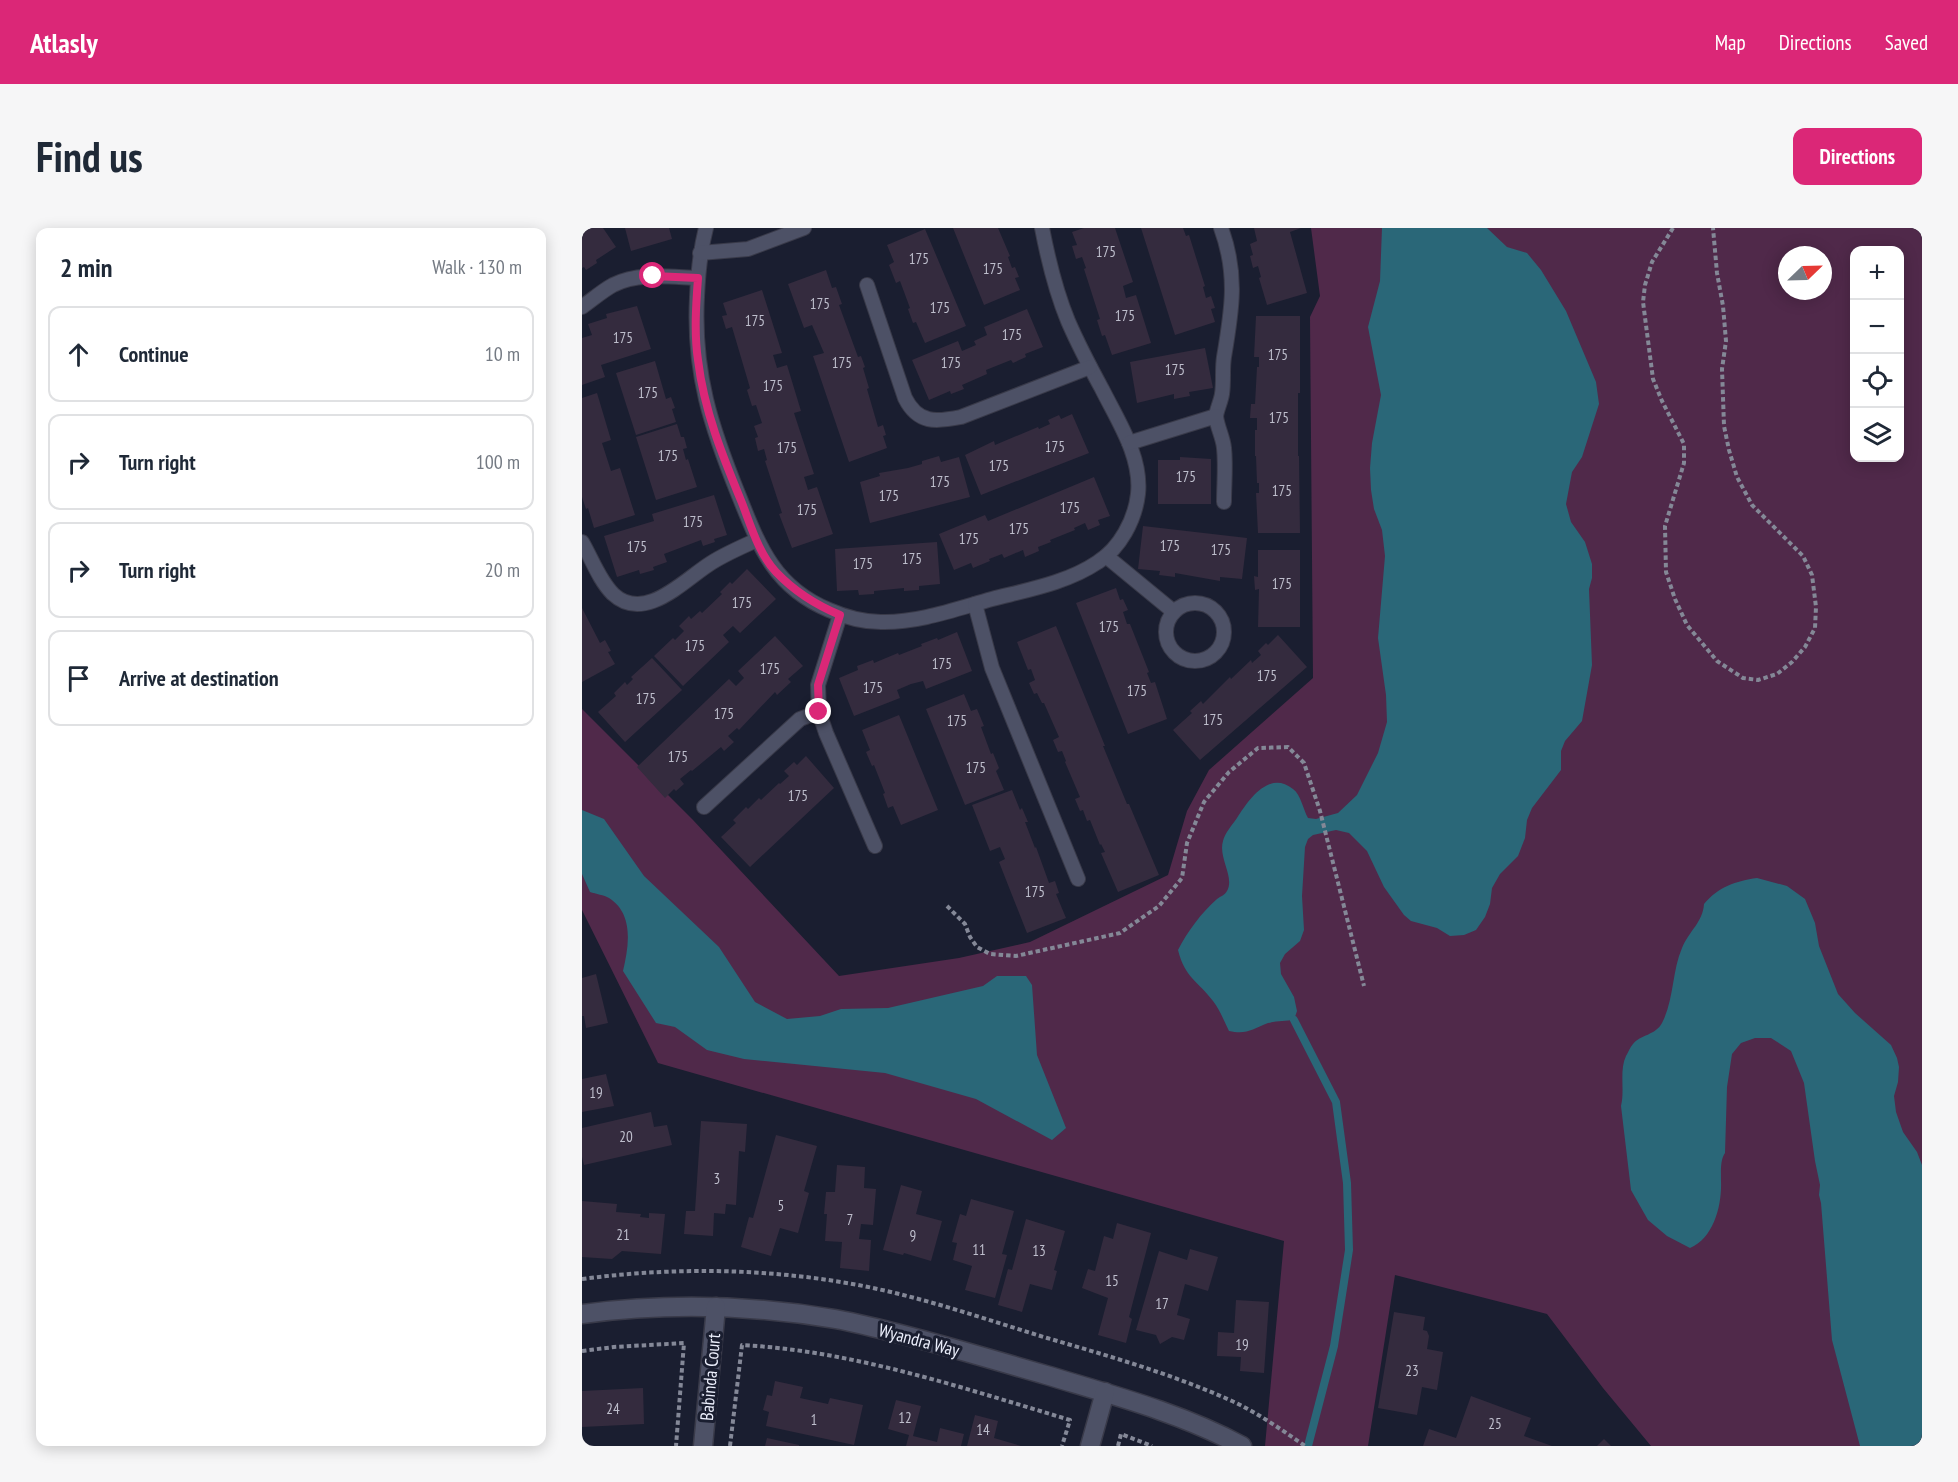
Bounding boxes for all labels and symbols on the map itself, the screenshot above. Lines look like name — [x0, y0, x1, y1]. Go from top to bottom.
house number: 175 — [1096, 242, 1116, 261]
north arrow — [1778, 246, 1832, 300]
house number: 175 — [909, 249, 929, 268]
house number: 175 — [983, 259, 1003, 278]
route start — [639, 262, 665, 288]
house number: 175 — [810, 294, 830, 313]
house number: 175 — [930, 298, 950, 317]
house number: 175 — [1115, 306, 1135, 325]
house number: 175 — [745, 311, 765, 330]
house number: 175 — [1002, 325, 1022, 344]
house number: 175 — [613, 328, 633, 347]
house number: 175 — [1268, 345, 1288, 364]
house number: 175 — [832, 353, 852, 372]
house number: 175 — [941, 353, 961, 372]
house number: 175 — [1165, 360, 1185, 379]
house number: 175 — [763, 376, 783, 395]
house number: 175 — [638, 383, 658, 402]
house number: 175 — [1269, 408, 1289, 427]
house number: 175 — [1045, 437, 1065, 456]
house number: 175 — [777, 438, 797, 457]
house number: 175 — [658, 446, 678, 465]
house number: 175 — [989, 456, 1009, 475]
house number: 175 — [1176, 467, 1196, 486]
house number: 175 — [930, 472, 950, 491]
house number: 175 — [1272, 481, 1292, 500]
house number: 175 — [879, 486, 899, 505]
house number: 175 — [1060, 498, 1080, 517]
house number: 175 — [797, 500, 817, 519]
house number: 175 — [683, 512, 703, 531]
house number: 175 — [1009, 519, 1029, 538]
house number: 175 — [959, 529, 979, 548]
house number: 175 — [1160, 536, 1180, 555]
house number: 175 — [627, 537, 647, 556]
house number: 175 — [1211, 540, 1231, 559]
house number: 175 — [902, 549, 922, 568]
house number: 175 — [853, 554, 873, 573]
house number: 175 — [1272, 574, 1292, 593]
house number: 175 — [732, 593, 752, 612]
house number: 175 — [1099, 617, 1119, 636]
house number: 175 — [685, 636, 705, 655]
house number: 175 — [932, 654, 952, 673]
house number: 175 — [760, 659, 780, 678]
house number: 175 — [1257, 666, 1277, 685]
house number: 175 — [863, 678, 883, 697]
house number: 175 — [1127, 681, 1147, 700]
house number: 175 — [636, 689, 656, 708]
route end — [805, 698, 831, 724]
house number: 175 — [714, 704, 734, 723]
house number: 175 — [1203, 710, 1223, 729]
house number: 175 — [947, 711, 967, 730]
house number: 175 — [668, 747, 688, 766]
house number: 175 — [966, 758, 986, 777]
house number: 175 — [788, 786, 808, 805]
house number: 175 — [1025, 882, 1045, 901]
house number: 19 — [589, 1083, 603, 1102]
house number: 20 — [619, 1127, 633, 1146]
house number: 3 — [714, 1169, 720, 1188]
house number: 5 — [778, 1196, 784, 1215]
house number: 7 — [847, 1210, 853, 1229]
house number: 21 — [616, 1225, 630, 1244]
house number: 9 — [910, 1226, 916, 1245]
house number: 11 — [972, 1240, 986, 1259]
house number: 13 — [1032, 1241, 1046, 1260]
house number: 15 — [1105, 1271, 1119, 1290]
house number: 17 — [1155, 1294, 1169, 1313]
street label: Wyandra Way — [876, 1318, 962, 1362]
street label: Babinda Court — [695, 1332, 725, 1422]
house number: 19 — [1235, 1335, 1249, 1354]
house number: 23 — [1405, 1361, 1419, 1380]
house number: 24 — [606, 1399, 620, 1418]
house number: 12 — [898, 1408, 912, 1427]
house number: 1 — [811, 1410, 817, 1429]
house number: 25 — [1488, 1414, 1502, 1433]
house number: 14 — [976, 1420, 990, 1439]

